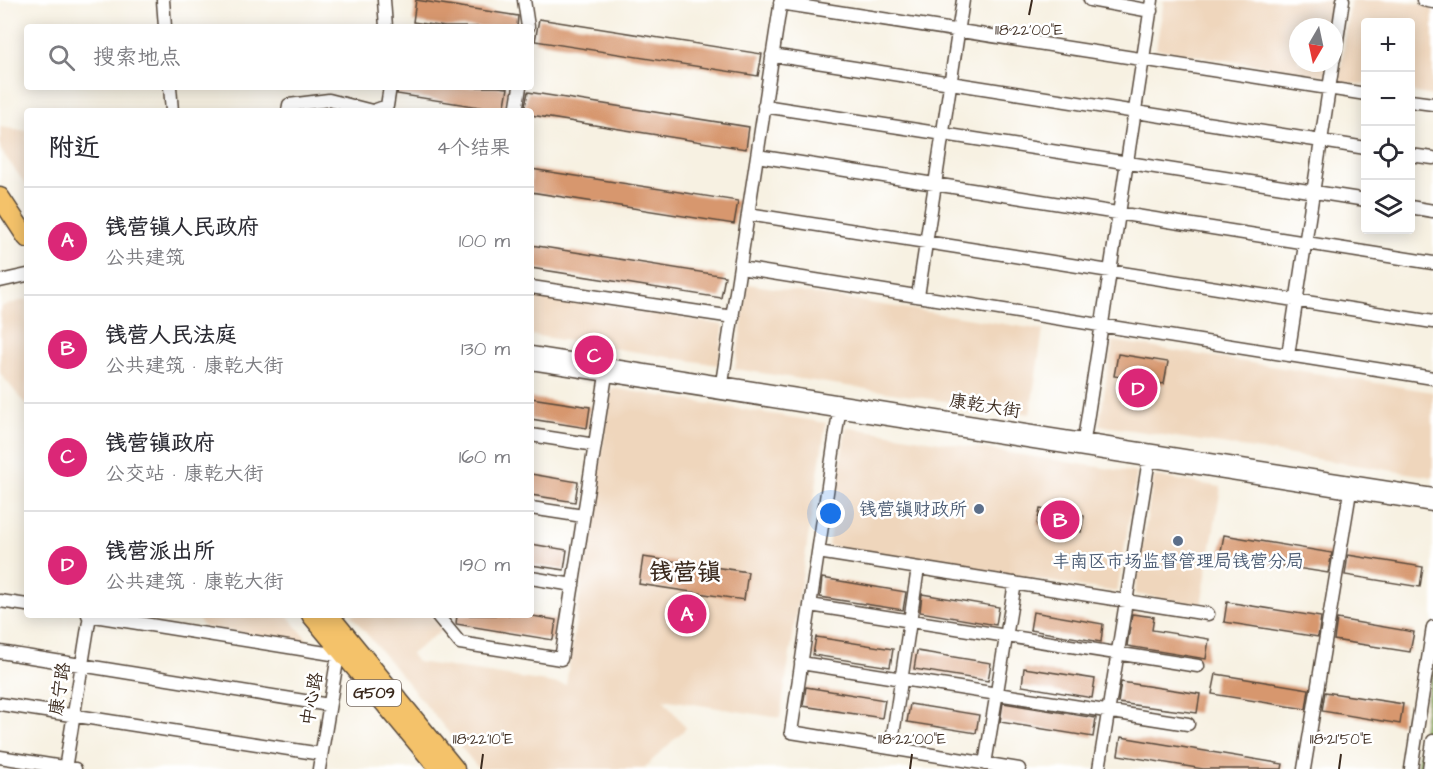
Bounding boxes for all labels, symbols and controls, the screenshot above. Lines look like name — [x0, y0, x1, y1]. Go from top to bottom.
north arrow — [1289, 18, 1343, 72]
map controls — [1361, 18, 1415, 234]
button: + — [1361, 18, 1415, 72]
text: 118°22'00"E — [995, 20, 1063, 41]
search box — [24, 24, 534, 90]
icon: search — [45, 41, 78, 74]
text: 搜索地点 — [93, 42, 181, 73]
button: − — [1361, 72, 1415, 126]
button: locate — [1361, 126, 1415, 180]
text: 附近 — [48, 130, 100, 166]
text: 4个结果 — [436, 134, 510, 162]
button: layers — [1361, 180, 1415, 234]
text: 钱营镇人民政府 — [105, 212, 259, 243]
text: A — [61, 227, 74, 255]
text: 100 m — [459, 227, 510, 255]
text: 公共建筑 — [105, 244, 185, 272]
text: 钱营人民法庭 — [105, 320, 237, 351]
pin: C — [574, 332, 614, 378]
text: B — [60, 335, 75, 363]
text: 130 m — [461, 335, 510, 363]
text: 公共建筑 · 康乾大街 — [105, 352, 284, 380]
pin: D — [1118, 366, 1158, 410]
street label: 康乾大街 — [947, 388, 1023, 424]
text: 钱营镇政府 — [105, 428, 215, 459]
text: C — [60, 443, 75, 471]
text: 160 m — [459, 443, 510, 471]
text: 公交站 · 康乾大街 — [105, 460, 264, 488]
place label: 钱营镇财政所 — [859, 497, 967, 522]
pin: B — [1040, 498, 1080, 542]
your location — [816, 499, 845, 528]
marker: 钱营镇财政所 — [972, 502, 986, 516]
marker: 丰南区市场监督管理局钱营分局 — [1171, 534, 1185, 548]
text: 钱营派出所 — [105, 536, 215, 567]
place label: 丰南区市场监督管理局钱营分局 — [1052, 549, 1304, 574]
text: D — [61, 551, 74, 579]
text: 190 m — [460, 551, 510, 579]
district label: 钱营镇 — [649, 556, 721, 590]
text: 公共建筑 · 康乾大街 — [105, 568, 284, 596]
pin: A — [668, 592, 706, 636]
street label: 康宁路 — [43, 660, 77, 718]
street label: 中心路 — [295, 670, 329, 728]
road number: G509 — [347, 680, 401, 706]
text: 118°22'10"E — [453, 729, 513, 750]
text: 118°22'00"E — [878, 729, 946, 750]
text: 118°21'50"E — [1310, 729, 1372, 750]

